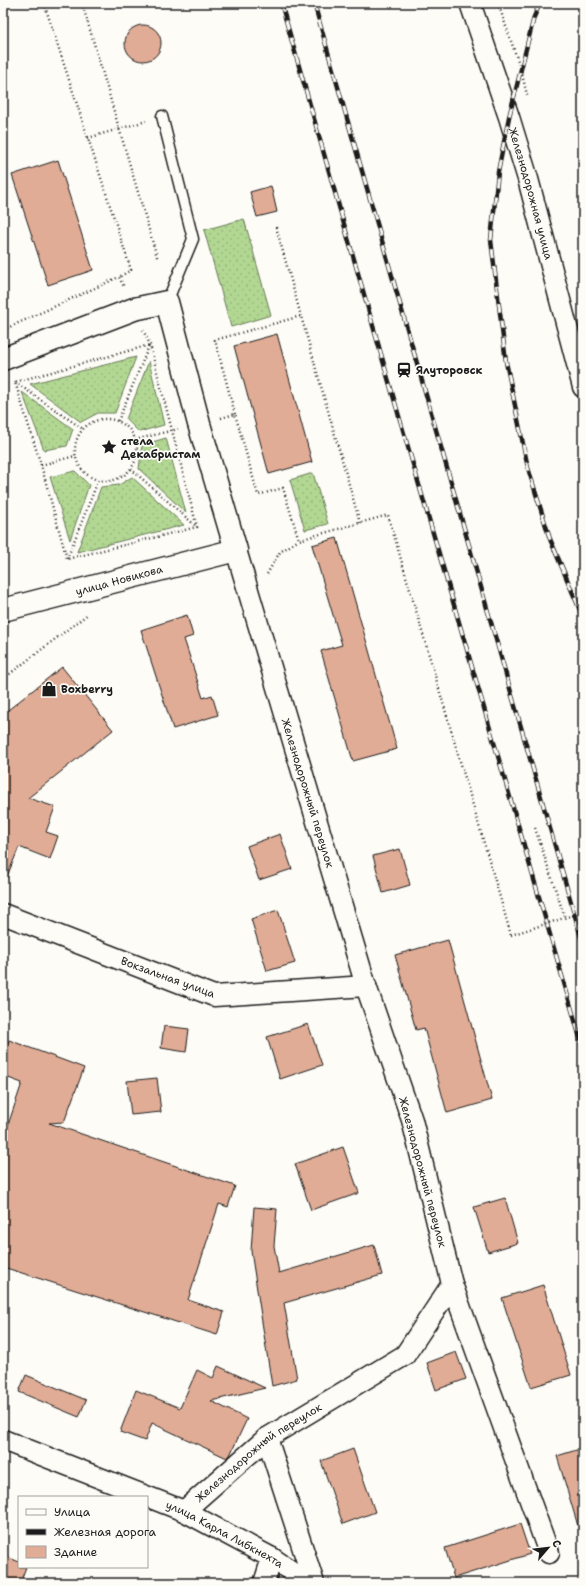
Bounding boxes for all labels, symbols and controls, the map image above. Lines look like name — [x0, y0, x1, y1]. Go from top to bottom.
street label: Железнодорожная улица — [505, 126, 556, 262]
station icon: Ялуторовск — [395, 361, 413, 379]
place label: Ялуторовск — [416, 363, 482, 378]
place label: стела Декабристам — [121, 434, 200, 462]
place icon: стела Декабристам — [100, 438, 118, 456]
street label: улица Новикова — [74, 562, 164, 599]
shop icon: Boxberry — [40, 680, 58, 698]
place label: Boxberry — [61, 682, 113, 697]
street label: Железнодорожный переулок — [278, 717, 337, 870]
street label: Вокзальная улица — [119, 953, 217, 1002]
street label: Железнодорожный переулок — [395, 1095, 450, 1249]
street label: Железнодорожный переулок — [192, 1400, 325, 1506]
legend — [18, 1496, 148, 1568]
street label: улица Карла Либкнехта — [163, 1498, 286, 1572]
text: Улица — [54, 1504, 91, 1520]
text: Железная дорога — [54, 1524, 157, 1540]
north arrow — [528, 1528, 568, 1568]
text: С — [548, 1537, 565, 1550]
text: Здание — [54, 1544, 98, 1560]

